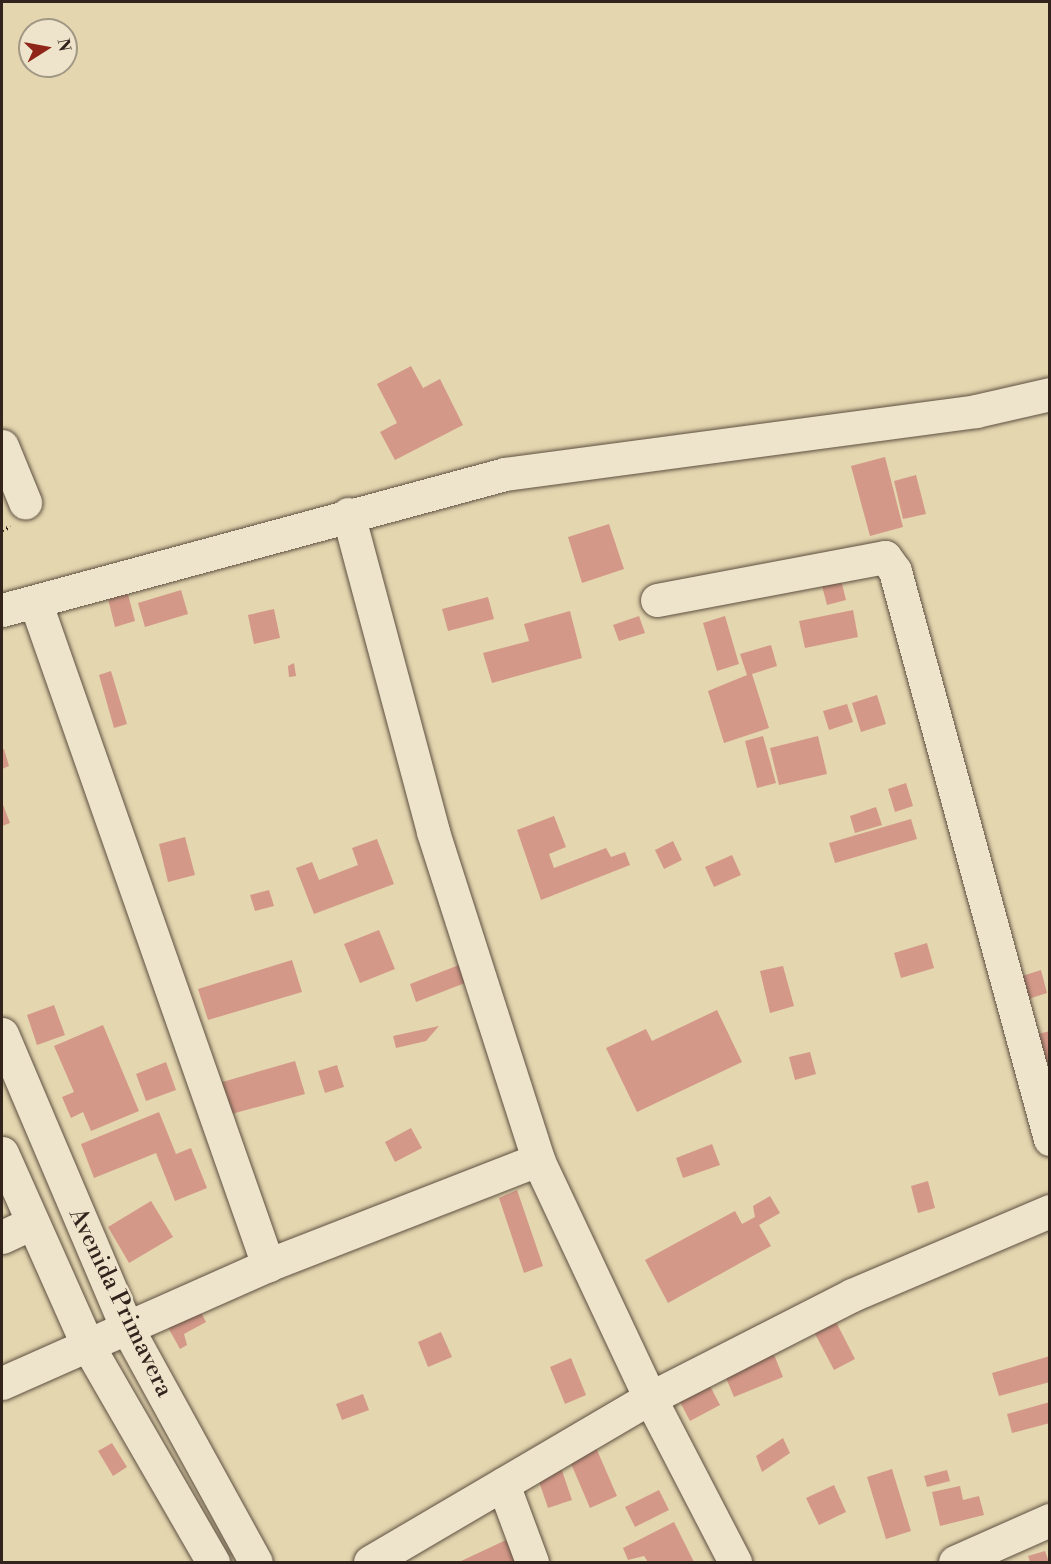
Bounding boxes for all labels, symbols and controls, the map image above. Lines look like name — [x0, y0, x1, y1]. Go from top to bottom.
north arrow — [18, 18, 78, 78]
text: N — [53, 37, 75, 53]
street label: Avenida Primavera — [62, 1204, 178, 1402]

